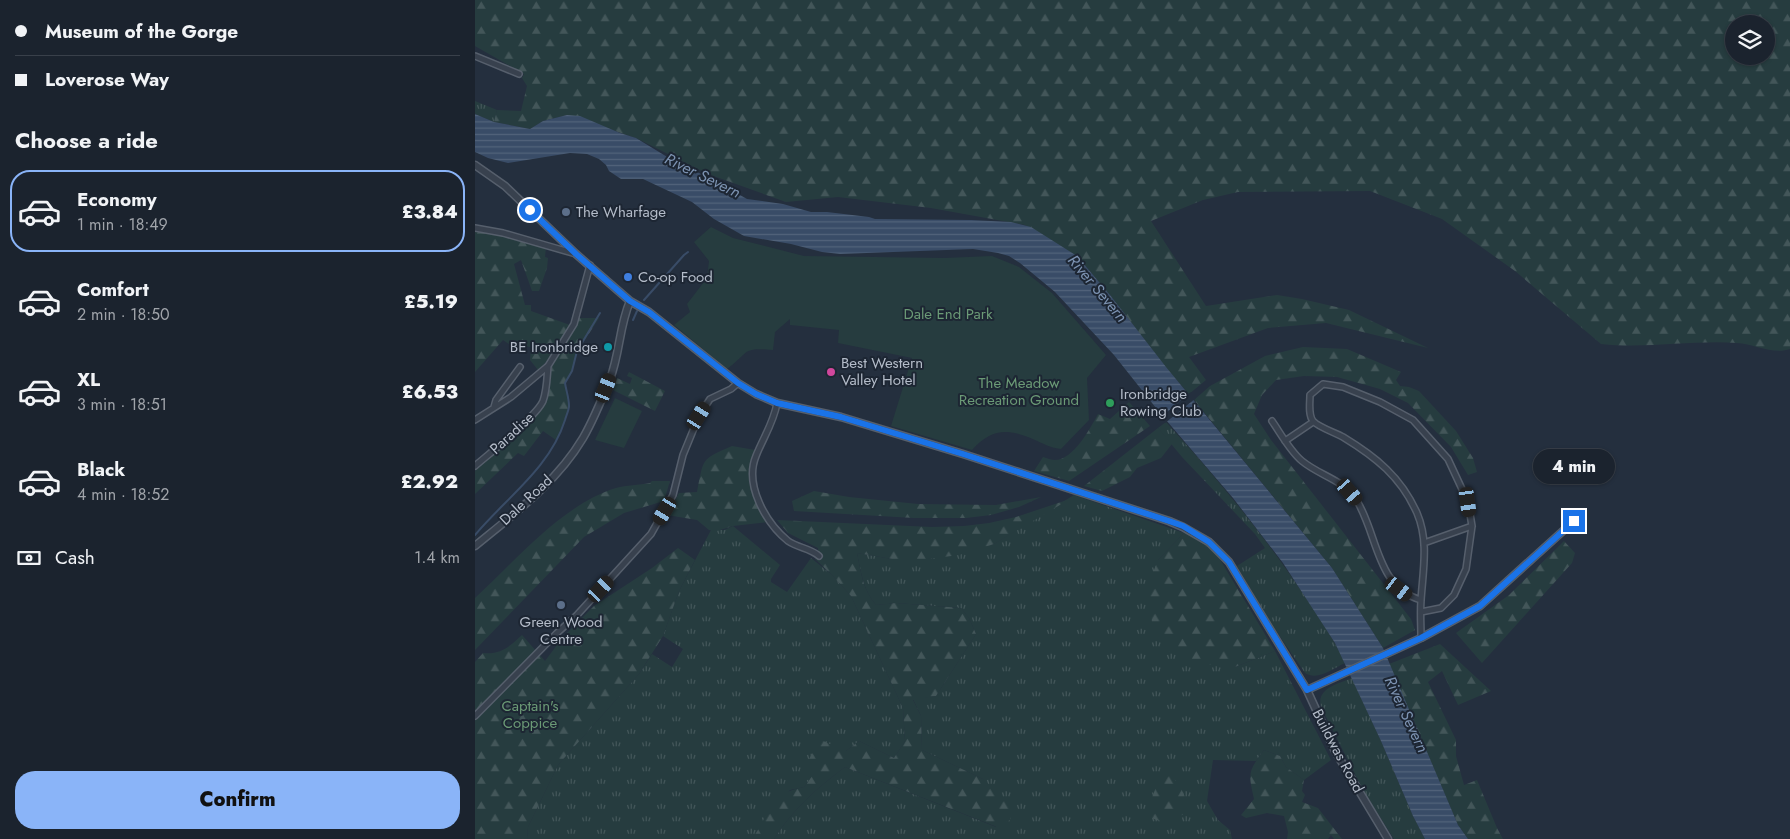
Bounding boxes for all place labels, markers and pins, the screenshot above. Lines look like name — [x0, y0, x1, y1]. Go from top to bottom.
place label: The Wharfage — [576, 201, 666, 223]
marker: The Wharfage — [560, 206, 572, 218]
place label: Co-op Food — [638, 266, 713, 288]
marker: Co-op Food — [622, 271, 634, 283]
place label: BE Ironbridge — [510, 336, 598, 358]
marker: BE Ironbridge — [602, 341, 614, 353]
place label: Best Western Valley Hotel — [841, 352, 923, 391]
marker: Best Western Valley Hotel — [825, 366, 837, 378]
place label: Ironbridge Rowing Club — [1120, 383, 1202, 422]
marker: Ironbridge Rowing Club — [1104, 397, 1116, 409]
marker: Green Wood Centre — [555, 599, 567, 611]
place label: Green Wood Centre — [520, 611, 602, 650]

